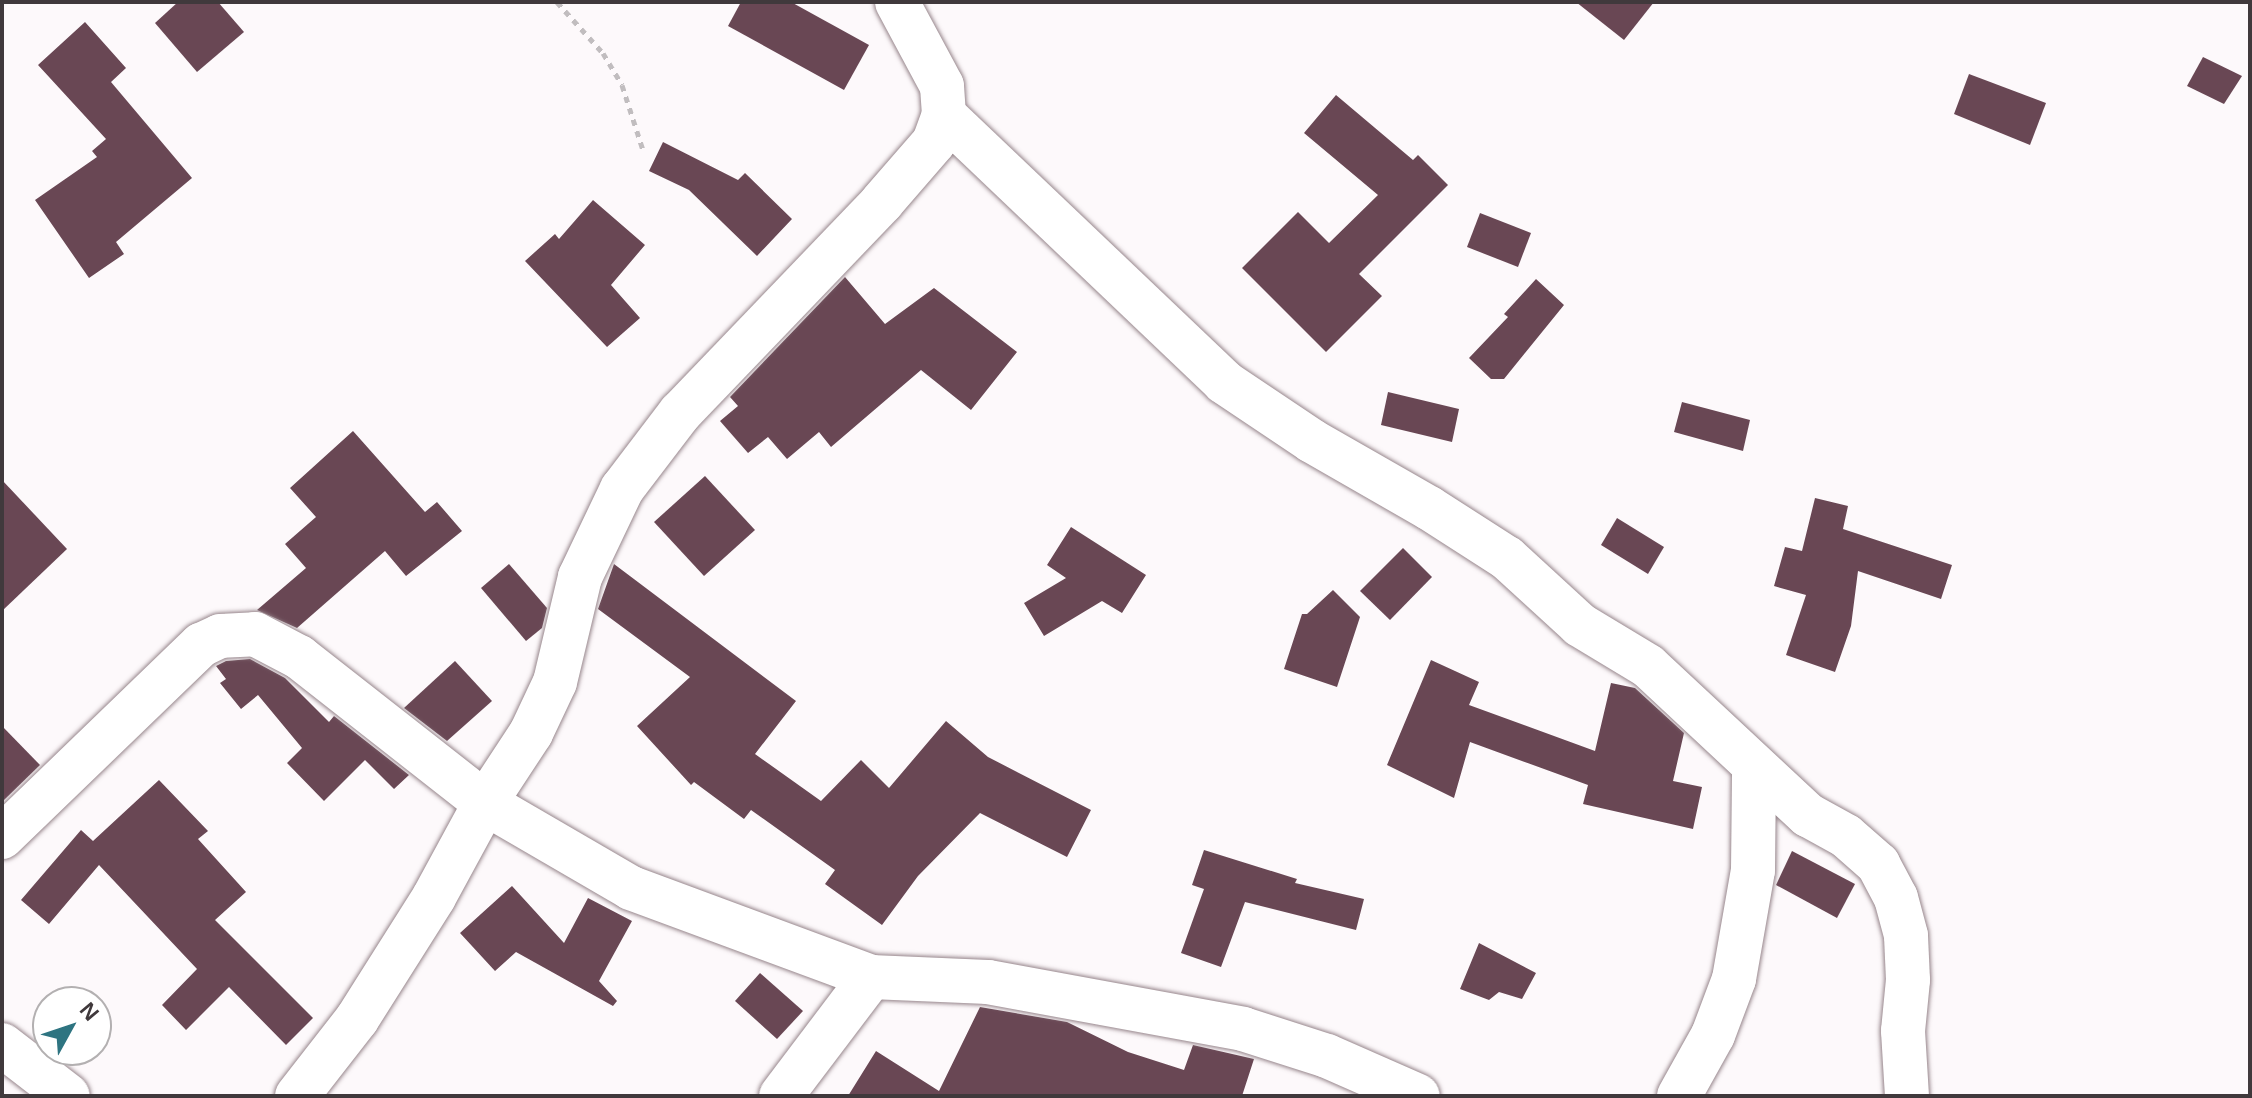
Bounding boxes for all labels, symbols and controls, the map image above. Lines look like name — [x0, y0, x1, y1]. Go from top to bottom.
north arrow — [32, 986, 112, 1066]
text: N — [75, 997, 104, 1026]

